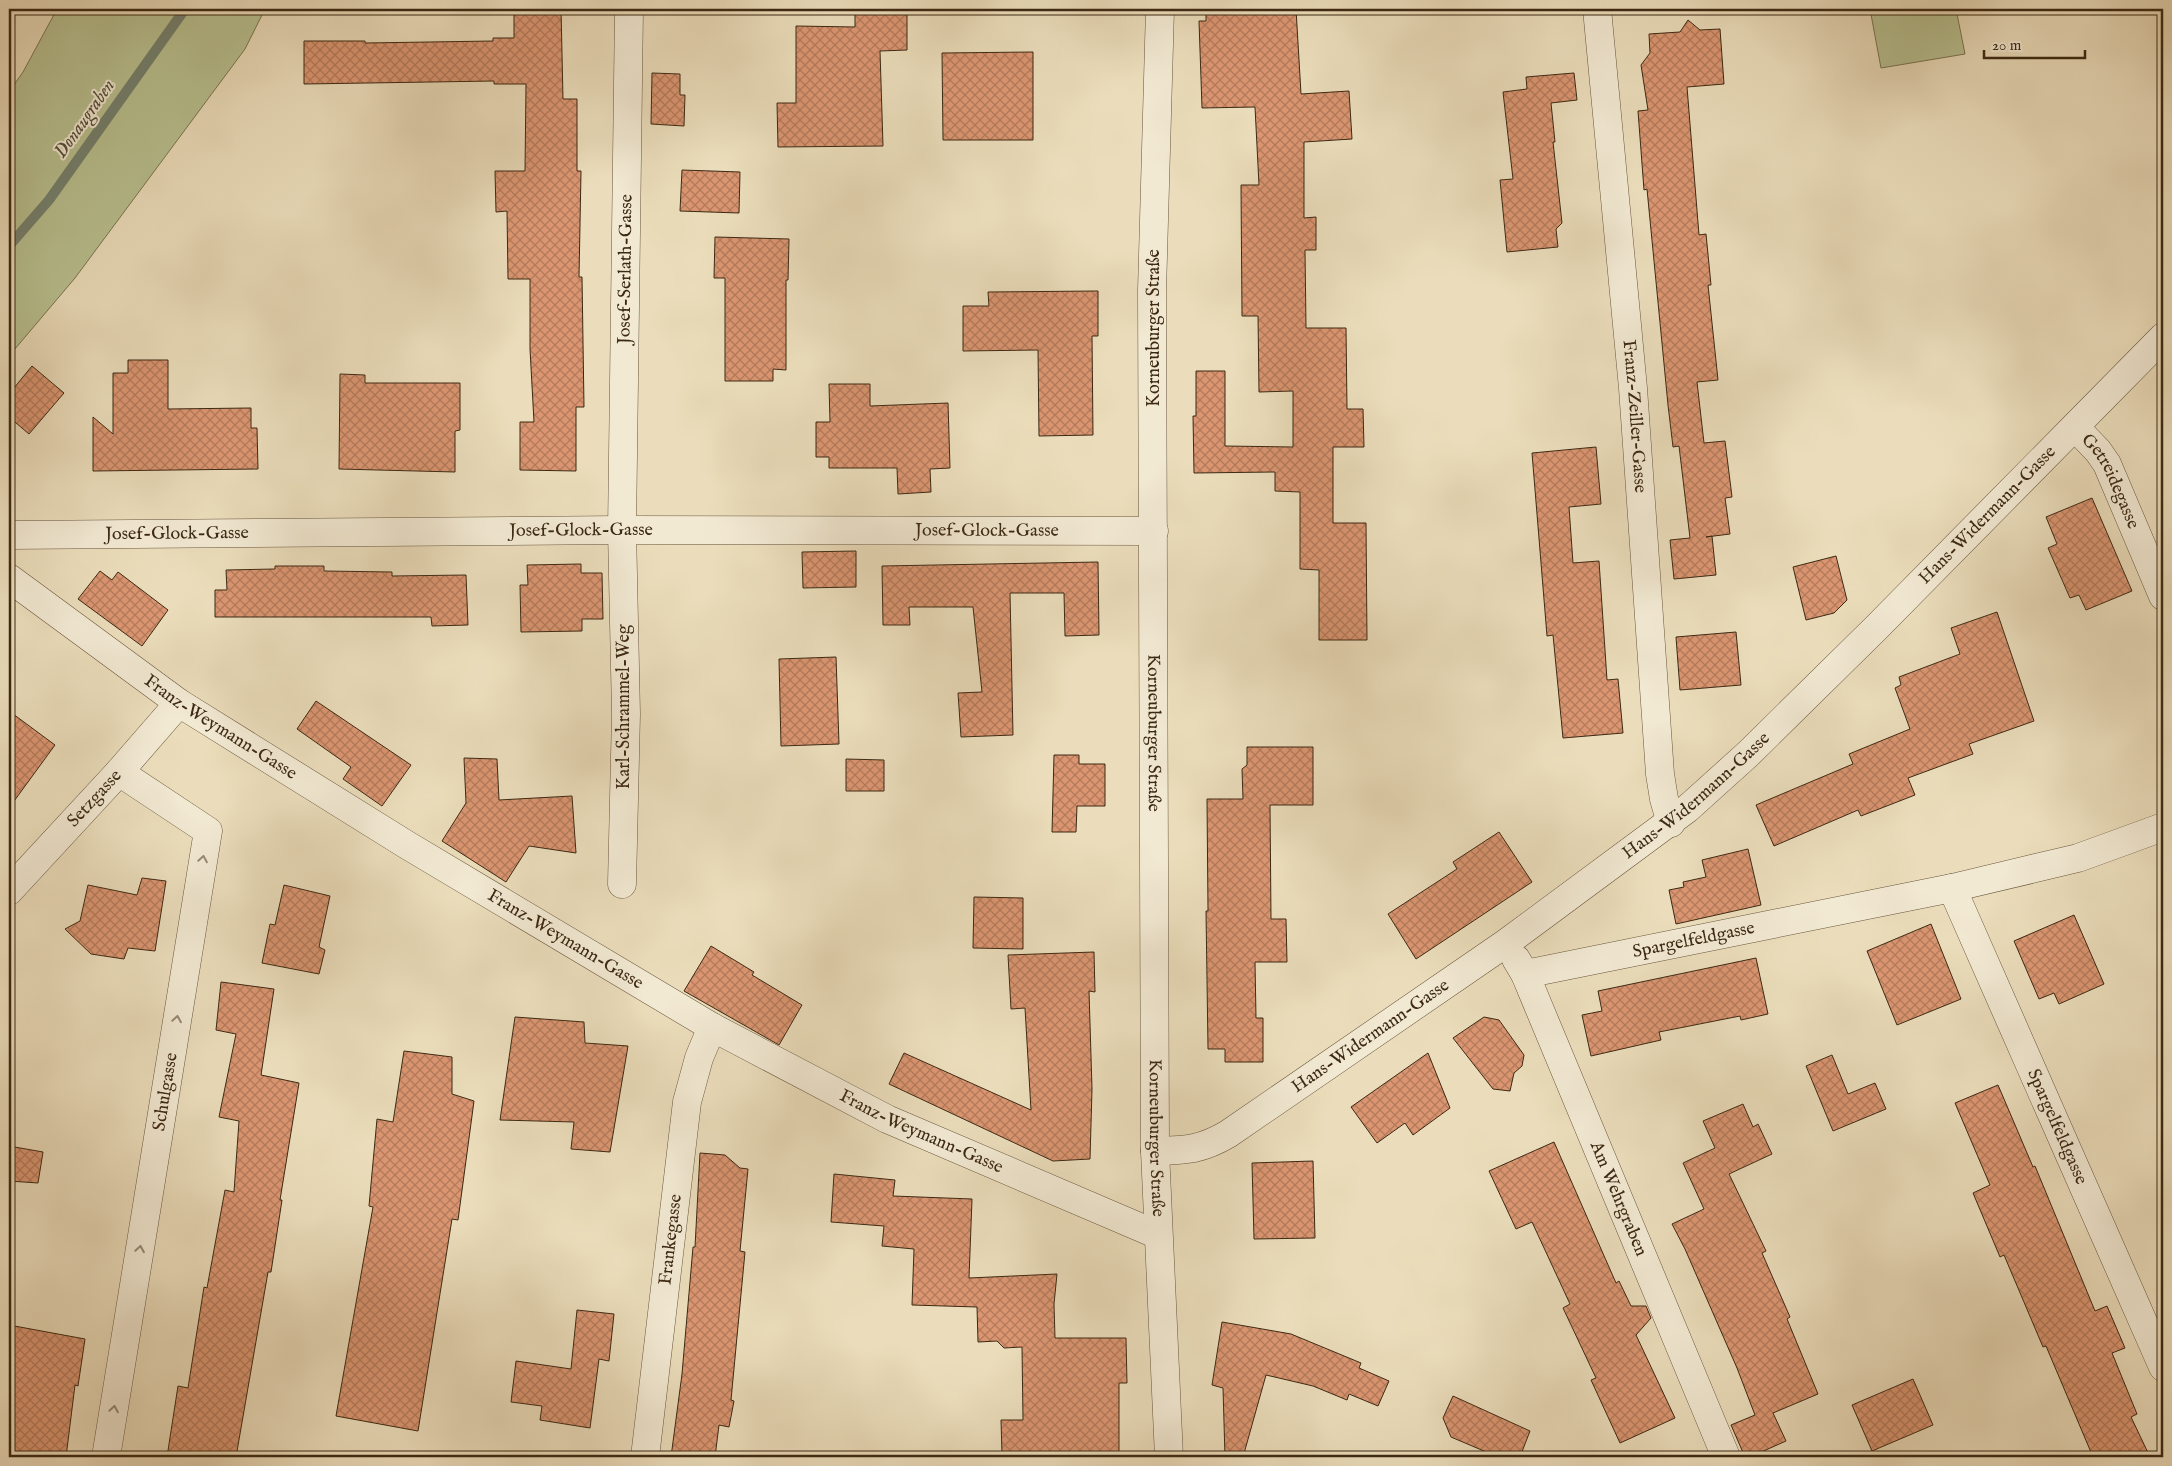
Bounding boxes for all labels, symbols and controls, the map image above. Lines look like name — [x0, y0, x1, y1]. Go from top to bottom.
scale bar — [1984, 28, 2086, 60]
text: 20 m — [1992, 36, 2022, 55]
water label: Donaugraben — [49, 75, 121, 163]
street label: Josef-Serlath-Gasse — [613, 194, 638, 346]
street label: Korneuburger Straße — [1143, 249, 1166, 407]
street label: Franz-Zeiller-Gasse — [1617, 339, 1652, 494]
street label: Getreidegasse — [2076, 429, 2145, 532]
street label: Hans-Widermann-Gasse — [1914, 441, 2061, 589]
street label: Josef-Glock-Gasse — [507, 518, 653, 542]
street label: Josef-Glock-Gasse — [913, 519, 1059, 542]
street label: Josef-Glock-Gasse — [103, 522, 249, 546]
street label: Karl-Schrammel-Weg — [613, 624, 636, 790]
street label: Korneuburger Straße — [1142, 654, 1165, 812]
street label: Franz-Weymann-Gasse — [139, 670, 301, 785]
street label: Hans-Widermann-Gasse — [1618, 727, 1775, 864]
street label: Setzgasse — [62, 765, 127, 832]
one-way arrow — [198, 854, 208, 863]
street label: Franz-Weymann-Gasse — [483, 884, 647, 995]
street label: Spargelfeldgasse — [1631, 917, 1757, 964]
street label: Hans-Widermann-Gasse — [1287, 974, 1454, 1098]
one-way arrow — [172, 1015, 182, 1024]
street label: Schulgasse — [148, 1051, 183, 1133]
street label: Korneuburger Straße — [1143, 1059, 1169, 1217]
street label: Spargelfeldgasse — [2022, 1065, 2093, 1188]
street label: Franz-Weymann-Gasse — [835, 1085, 1007, 1179]
street label: Am Wehrgraben — [1584, 1137, 1653, 1260]
street label: Frankegasse — [654, 1193, 688, 1286]
one-way arrow — [135, 1244, 145, 1253]
one-way arrow — [109, 1405, 119, 1413]

